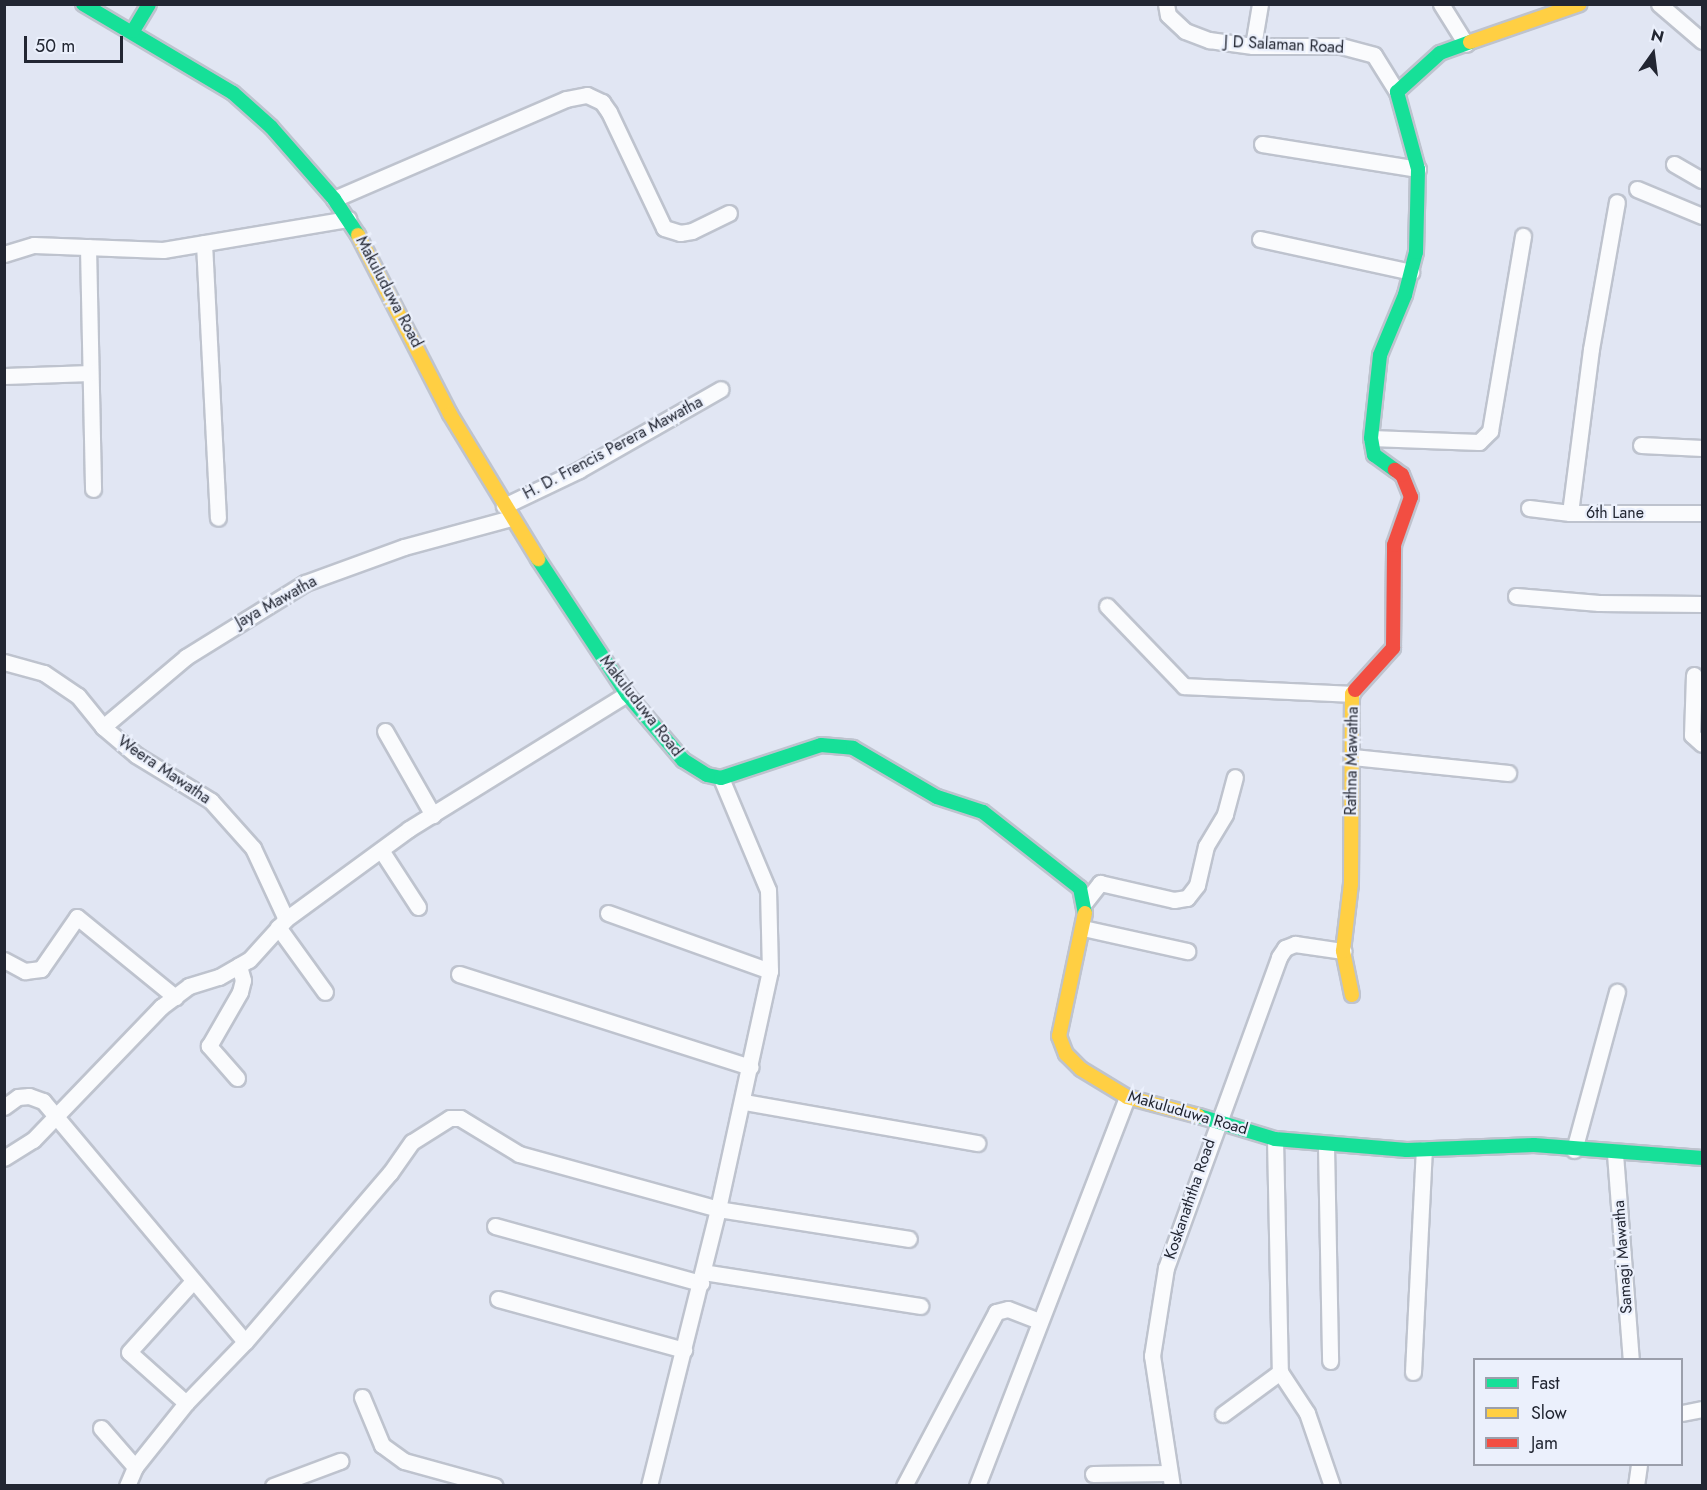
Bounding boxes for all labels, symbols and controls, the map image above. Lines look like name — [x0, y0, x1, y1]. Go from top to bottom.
text: N — [1649, 23, 1666, 49]
scale bar — [27, 24, 126, 62]
north arrow — [1623, 24, 1683, 84]
street label: J D Salaman Road — [1224, 32, 1344, 58]
text: 50 m — [35, 33, 75, 59]
street label: Makuluduwa Road — [352, 233, 426, 351]
street label: H. D. Frencis Perera Mawatha — [520, 392, 706, 504]
street label: 6th Lane — [1586, 503, 1644, 523]
street label: Jaya Mawatha — [232, 572, 320, 632]
street label: Makuluduwa Road — [595, 651, 687, 761]
street label: Rathna Mawatha — [1341, 706, 1363, 816]
street label: Weera Mawatha — [114, 732, 214, 808]
street label: Makuluduwa Road — [1126, 1087, 1250, 1139]
street label: Koskanaththa Road — [1160, 1136, 1220, 1262]
street label: Samagi Mawatha — [1609, 1200, 1637, 1314]
legend — [1473, 1358, 1683, 1466]
text: Fast — [1531, 1370, 1560, 1396]
text: Slow — [1531, 1400, 1567, 1426]
text: Jam — [1531, 1430, 1558, 1456]

